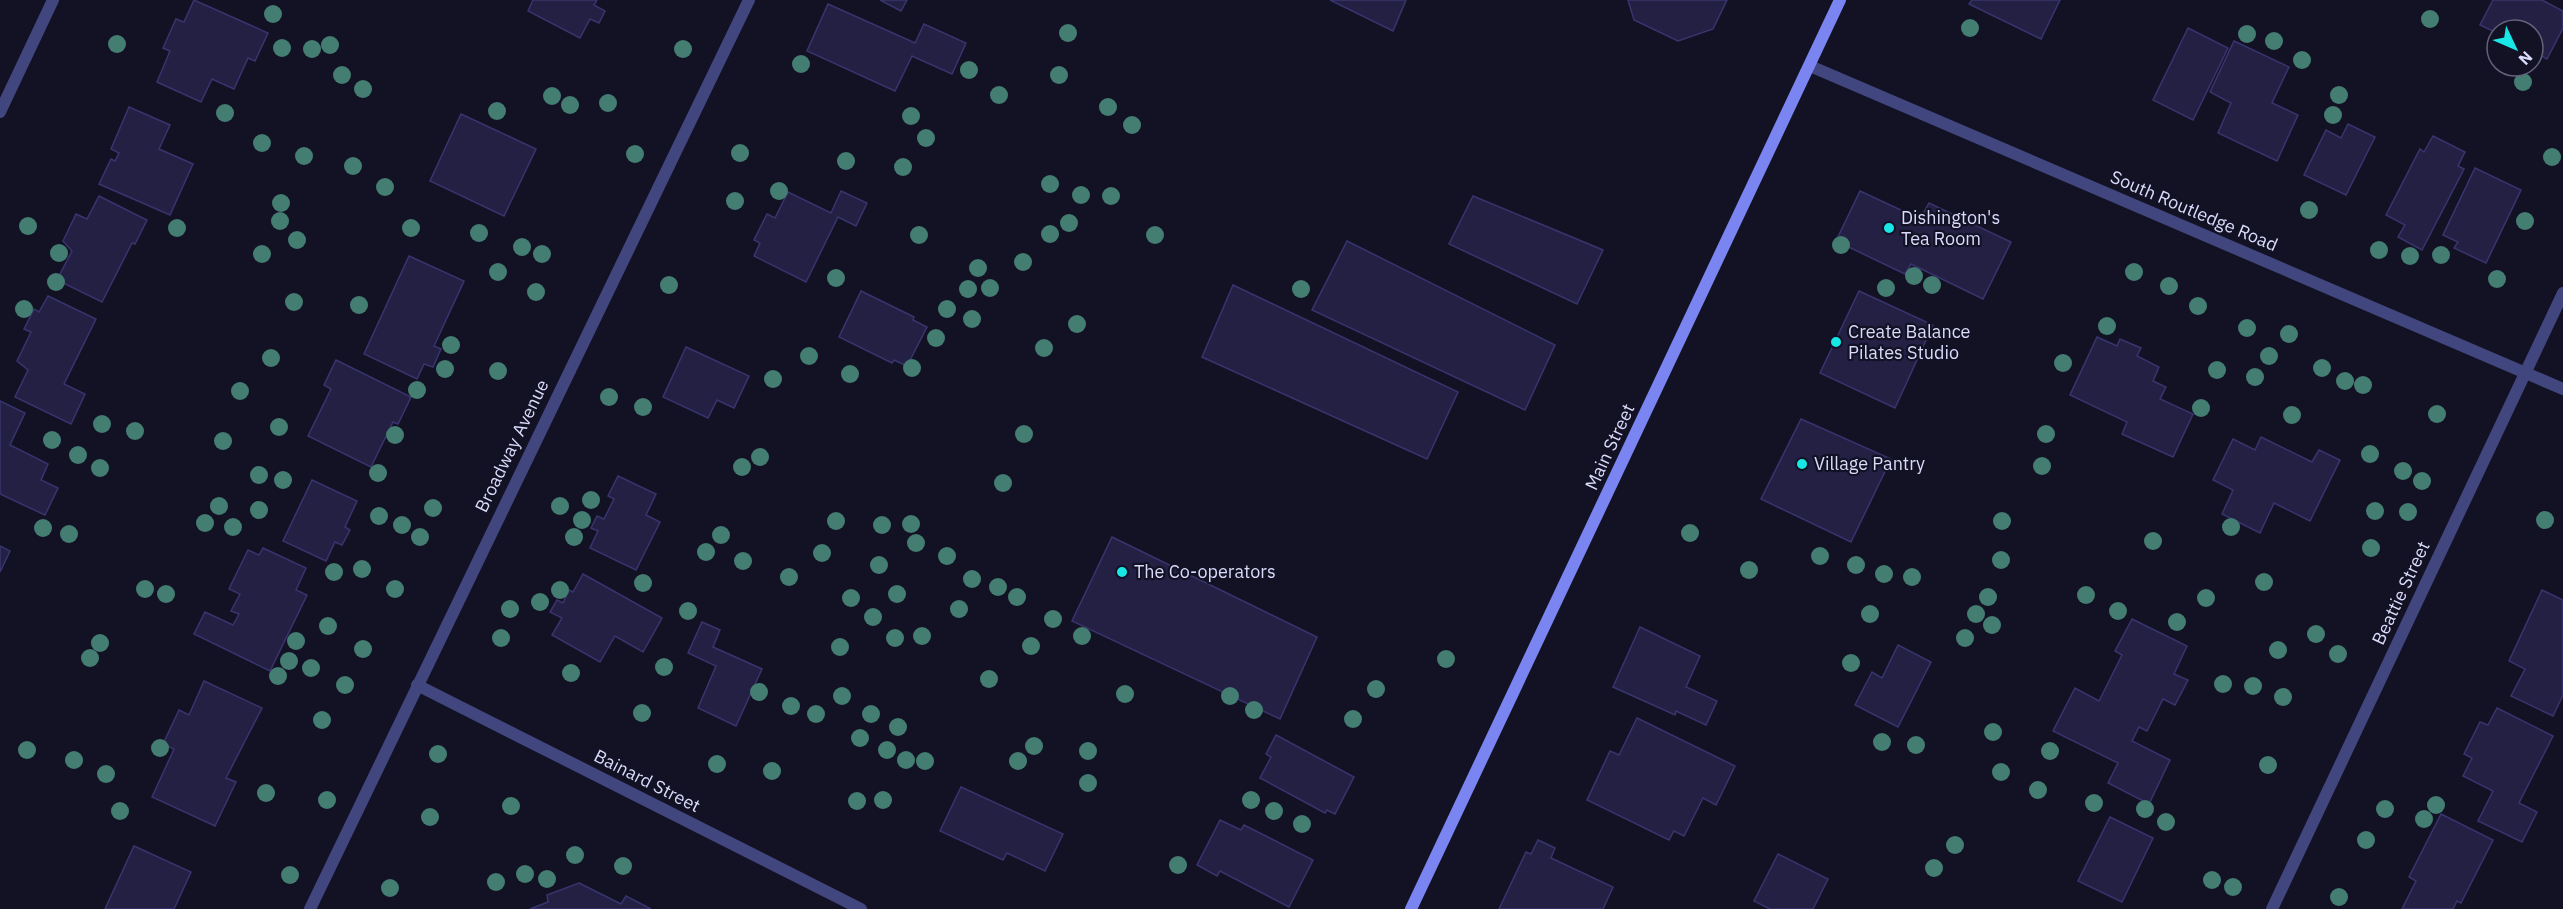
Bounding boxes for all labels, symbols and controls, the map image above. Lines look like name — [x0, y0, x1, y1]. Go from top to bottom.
north arrow — [2485, 18, 2545, 78]
text: N — [2515, 47, 2537, 70]
street label: South Routledge Road — [2107, 165, 2281, 256]
place label: Dishington's Tea Room — [1901, 206, 2000, 250]
marker: Dishington's Tea Room — [1882, 221, 1896, 235]
place label: Create Balance Pilates Studio — [1848, 320, 1971, 364]
marker: Create Balance Pilates Studio — [1829, 335, 1843, 349]
street label: Broadway Avenue — [469, 376, 554, 516]
street label: Main Street — [1580, 400, 1640, 494]
place label: Village Pantry — [1814, 452, 1925, 475]
marker: Village Pantry — [1795, 457, 1809, 471]
street label: Beattie Street — [2367, 537, 2435, 648]
place label: The Co-operators — [1134, 560, 1276, 583]
marker: The Co-operators — [1115, 565, 1129, 579]
street label: Bainard Street — [590, 744, 704, 817]

